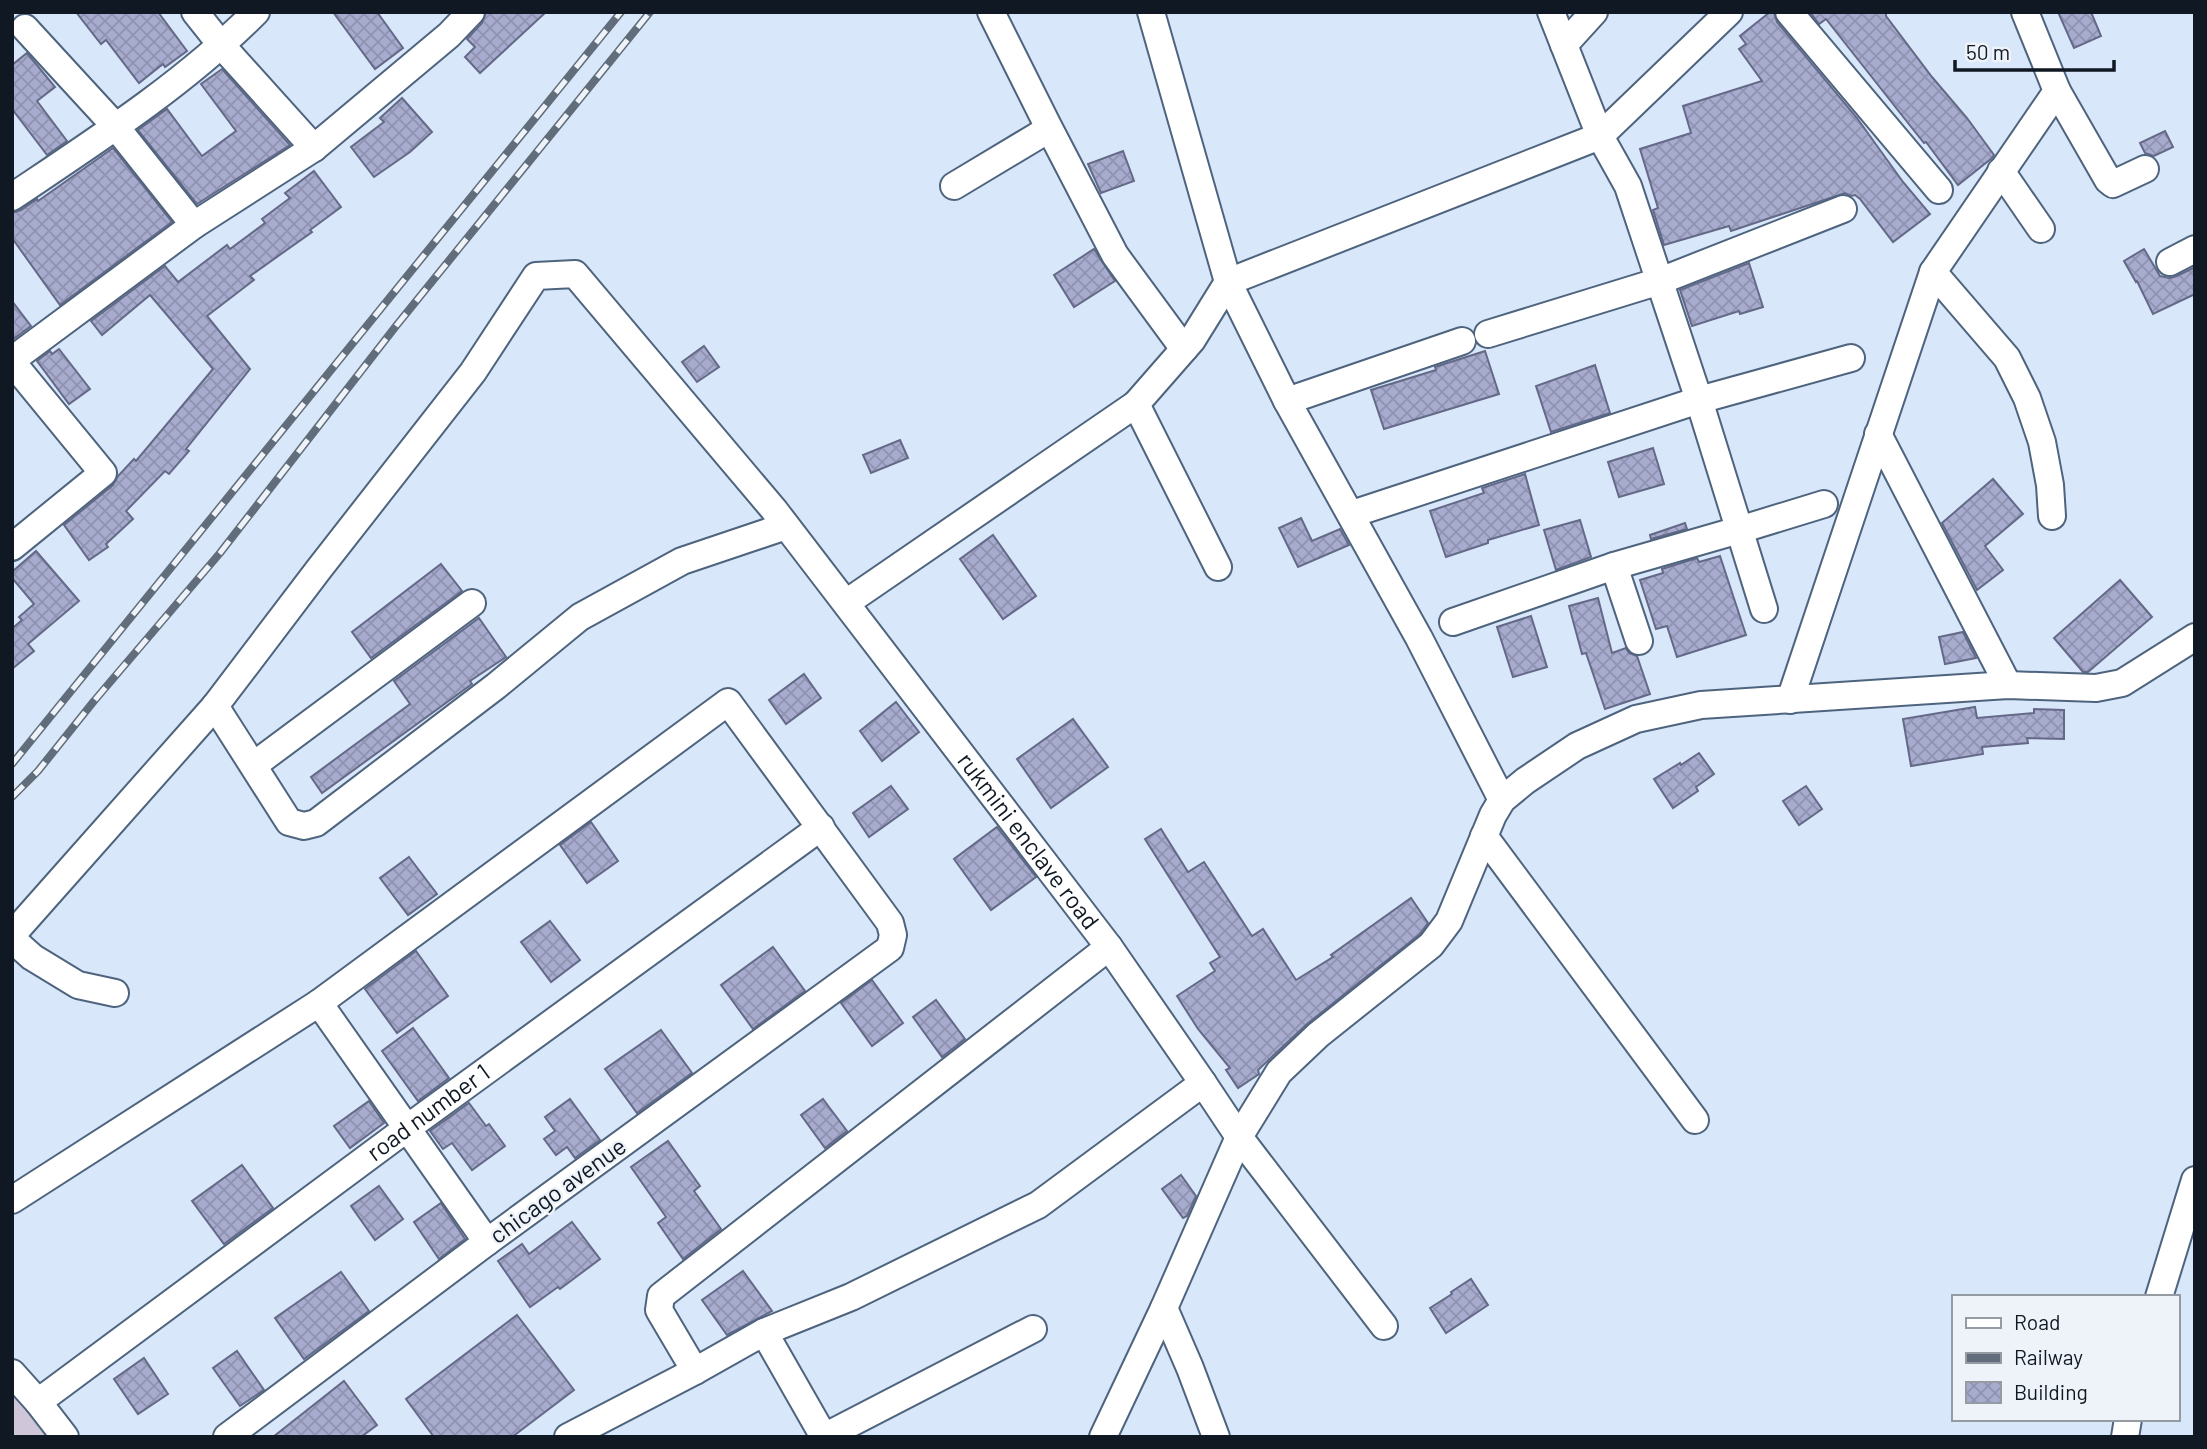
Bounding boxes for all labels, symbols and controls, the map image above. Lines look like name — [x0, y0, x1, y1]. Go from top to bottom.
scale bar — [1955, 28, 2114, 72]
text: 50 m — [1966, 39, 2010, 64]
street label: rukmini enclave road — [952, 746, 1106, 934]
street label: road number 1 — [360, 1057, 495, 1166]
street label: chicago avenue — [483, 1131, 631, 1249]
legend — [1952, 1295, 2179, 1421]
text: Road — [2014, 1309, 2060, 1334]
text: Railway — [2014, 1344, 2083, 1369]
text: Building — [2014, 1379, 2088, 1404]

